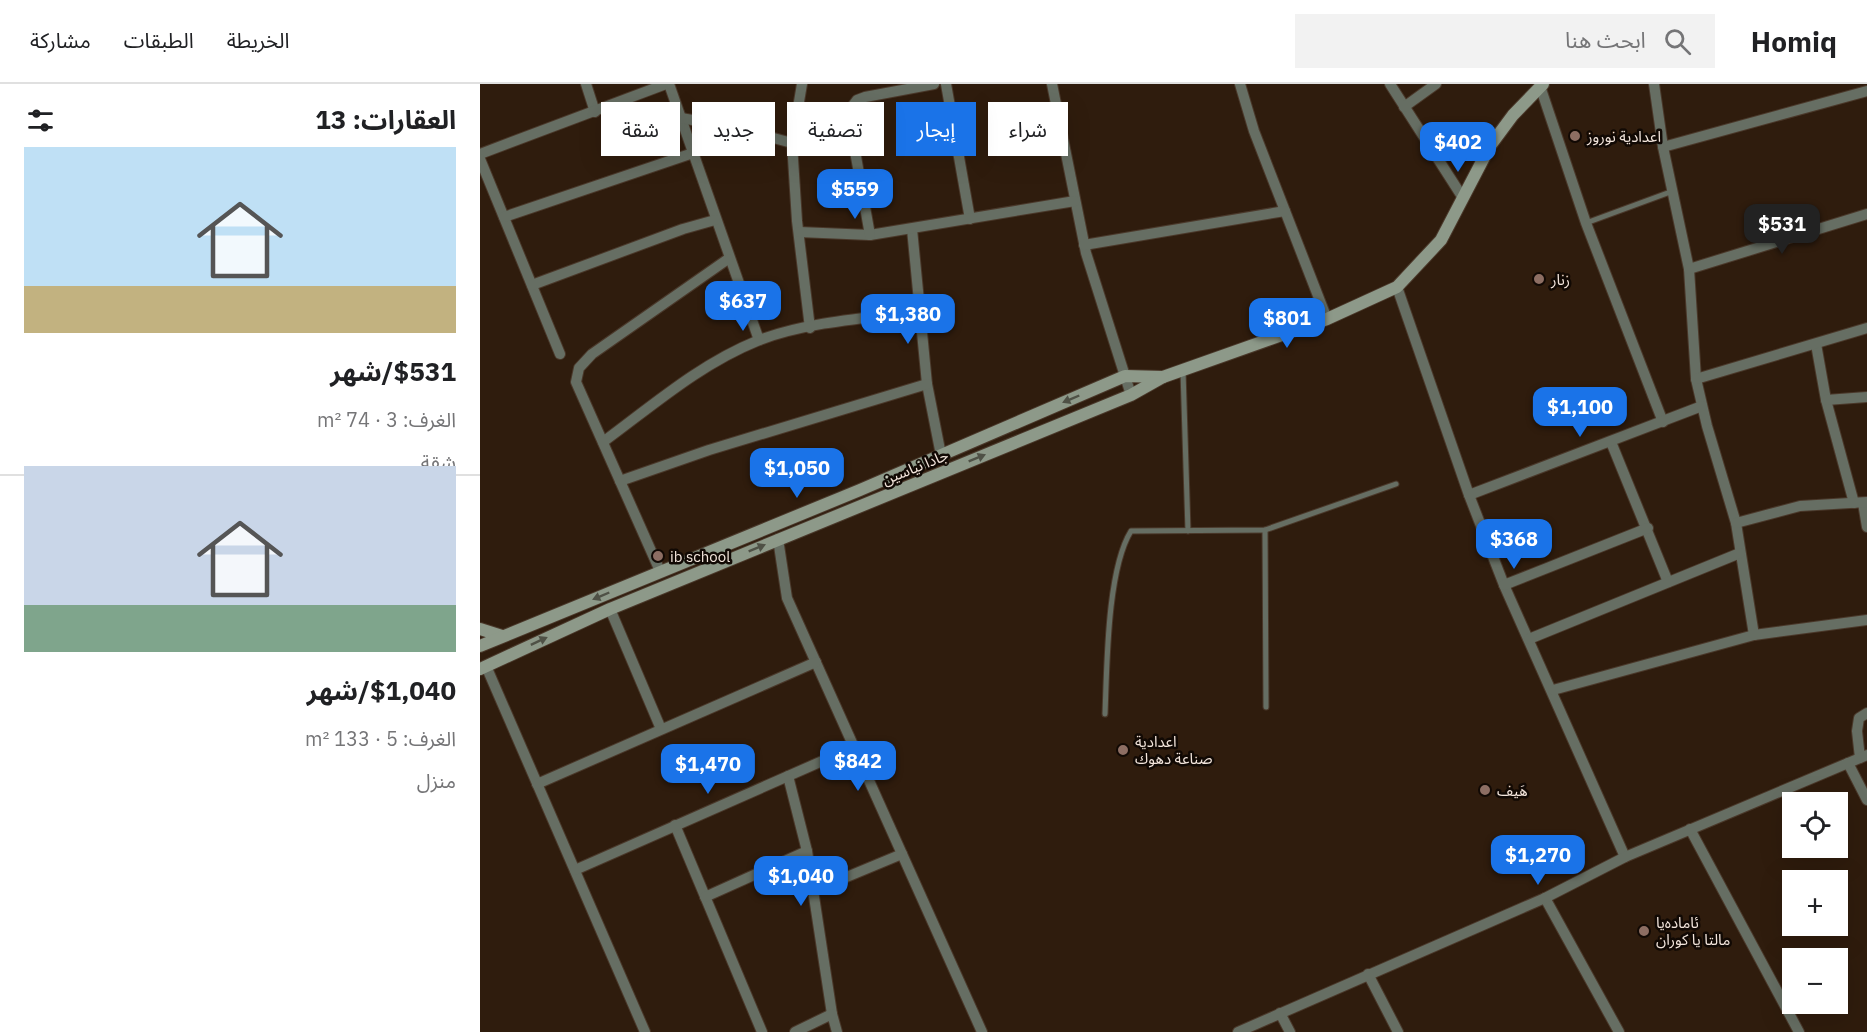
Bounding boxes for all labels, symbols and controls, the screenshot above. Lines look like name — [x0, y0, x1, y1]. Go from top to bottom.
search box — [1295, 14, 1715, 68]
text: Homiq — [1751, 23, 1837, 60]
text: ابحث هنا — [1565, 25, 1646, 54]
icon: search — [1661, 25, 1694, 58]
text: مشاركة — [30, 26, 91, 54]
text: الطبقات — [124, 26, 194, 54]
text: الخريطة — [227, 26, 290, 54]
text: العقارات: 13 — [315, 102, 456, 136]
chip: شقة — [601, 102, 680, 156]
chip: جديد — [692, 102, 775, 156]
chip: تصفية — [787, 102, 884, 156]
chip: إيجار — [896, 102, 976, 156]
chip: شراء — [988, 102, 1068, 156]
icon: filters — [24, 104, 57, 137]
pin: $402 — [1422, 122, 1494, 173]
place label: اعدادية نوروز — [1586, 127, 1661, 146]
text: $402 — [1434, 128, 1482, 155]
marker: اعدادية نوروز — [1568, 129, 1582, 143]
pin: $559 — [819, 169, 891, 220]
text: $559 — [831, 175, 879, 202]
icon: home — [186, 186, 294, 294]
pin: $531 — [1746, 204, 1818, 255]
text: $531 — [1758, 210, 1806, 237]
place label: زنار — [1550, 270, 1570, 289]
marker: زنار — [1532, 272, 1546, 286]
pin: $637 — [707, 281, 779, 332]
text: $637 — [719, 287, 767, 314]
pin: $1,380 — [859, 294, 957, 345]
pin: $801 — [1251, 298, 1323, 349]
text: $1,380 — [875, 300, 941, 327]
text: $801 — [1263, 304, 1311, 331]
text: $531/شهر — [330, 354, 456, 388]
pin: $1,100 — [1531, 387, 1629, 438]
text: $1,100 — [1547, 393, 1613, 420]
one-way arrow — [1062, 394, 1080, 404]
text: الغرف: 3 · 74 m² — [317, 406, 456, 433]
street label: جادا نیاسین — [879, 445, 951, 489]
text: شقة — [421, 448, 456, 475]
pin: $1,050 — [748, 448, 846, 499]
one-way arrow — [968, 453, 986, 463]
text: $1,050 — [764, 454, 830, 481]
icon: home — [186, 505, 294, 613]
pin: $368 — [1478, 519, 1550, 570]
text: $368 — [1490, 525, 1538, 552]
one-way arrow — [749, 543, 767, 553]
place label: ib school — [670, 547, 730, 566]
marker: ib school — [651, 549, 665, 563]
one-way arrow — [591, 591, 609, 601]
one-way arrow — [531, 636, 549, 646]
text: $1,040/شهر — [307, 673, 456, 707]
text: الغرف: 5 · 133 m² — [305, 725, 456, 752]
place label: اعدادية صناعة دهوك — [1135, 732, 1213, 768]
pin: $842 — [822, 741, 894, 792]
marker: اعدادية صناعة دهوك — [1116, 743, 1130, 757]
pin: $1,470 — [659, 744, 757, 795]
text: $842 — [834, 747, 882, 774]
text: $1,470 — [675, 750, 741, 777]
text: منزل — [417, 767, 456, 794]
place label: هَيف — [1497, 781, 1528, 800]
marker: هَيف — [1478, 783, 1492, 797]
map controls — [1782, 792, 1848, 1014]
button: locate — [1782, 792, 1848, 858]
pin: $1,270 — [1489, 835, 1587, 886]
text: $1,270 — [1505, 841, 1571, 868]
pin: $1,040 — [752, 856, 850, 907]
text: $1,040 — [768, 862, 834, 889]
button: + — [1782, 870, 1848, 936]
place label: ئامادەيا مالتا يا كوران — [1656, 913, 1730, 949]
marker: ئامادەيا مالتا يا كوران — [1637, 924, 1651, 938]
button: − — [1782, 948, 1848, 1014]

